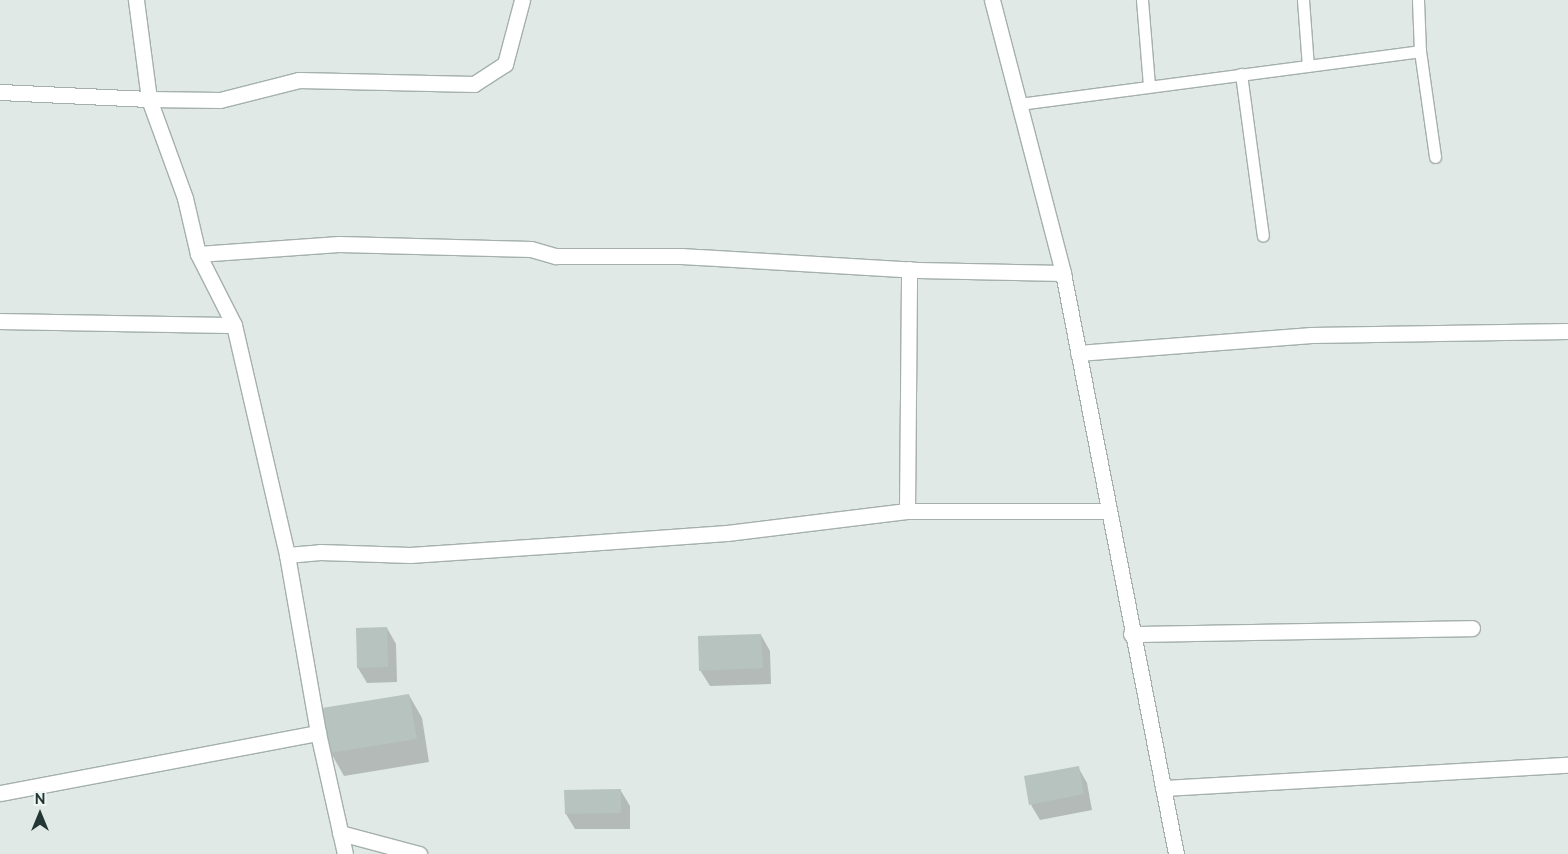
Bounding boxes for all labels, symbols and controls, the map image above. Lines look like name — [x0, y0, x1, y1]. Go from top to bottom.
north arrow — [15, 789, 65, 839]
text: N — [35, 791, 45, 807]

